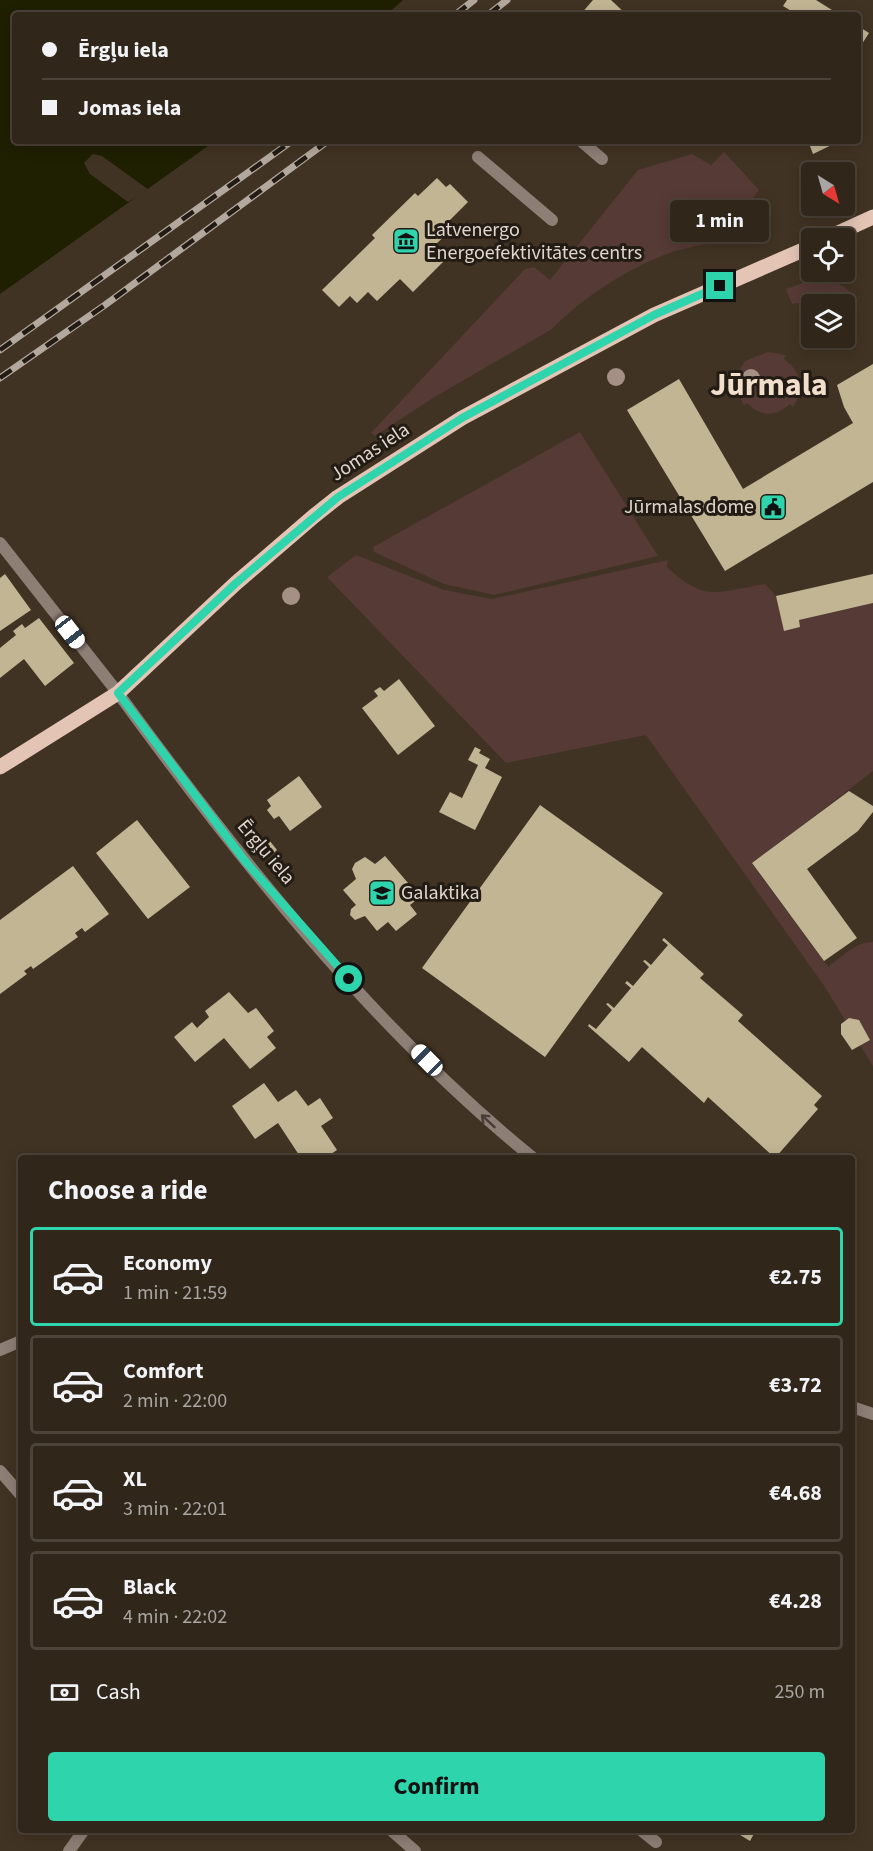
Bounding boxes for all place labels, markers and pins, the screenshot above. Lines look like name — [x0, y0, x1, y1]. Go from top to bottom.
place label: Latvenergo Energoefektivitātes centrs — [426, 216, 642, 267]
museum icon: Latvenergo Energoefektivitātes centrs — [391, 226, 421, 256]
public building icon: Jūrmalas dome — [758, 492, 788, 522]
place label: Jūrmalas dome — [624, 493, 754, 521]
school or university icon: Galaktika — [367, 878, 397, 908]
place label: Galaktika — [401, 879, 480, 907]

